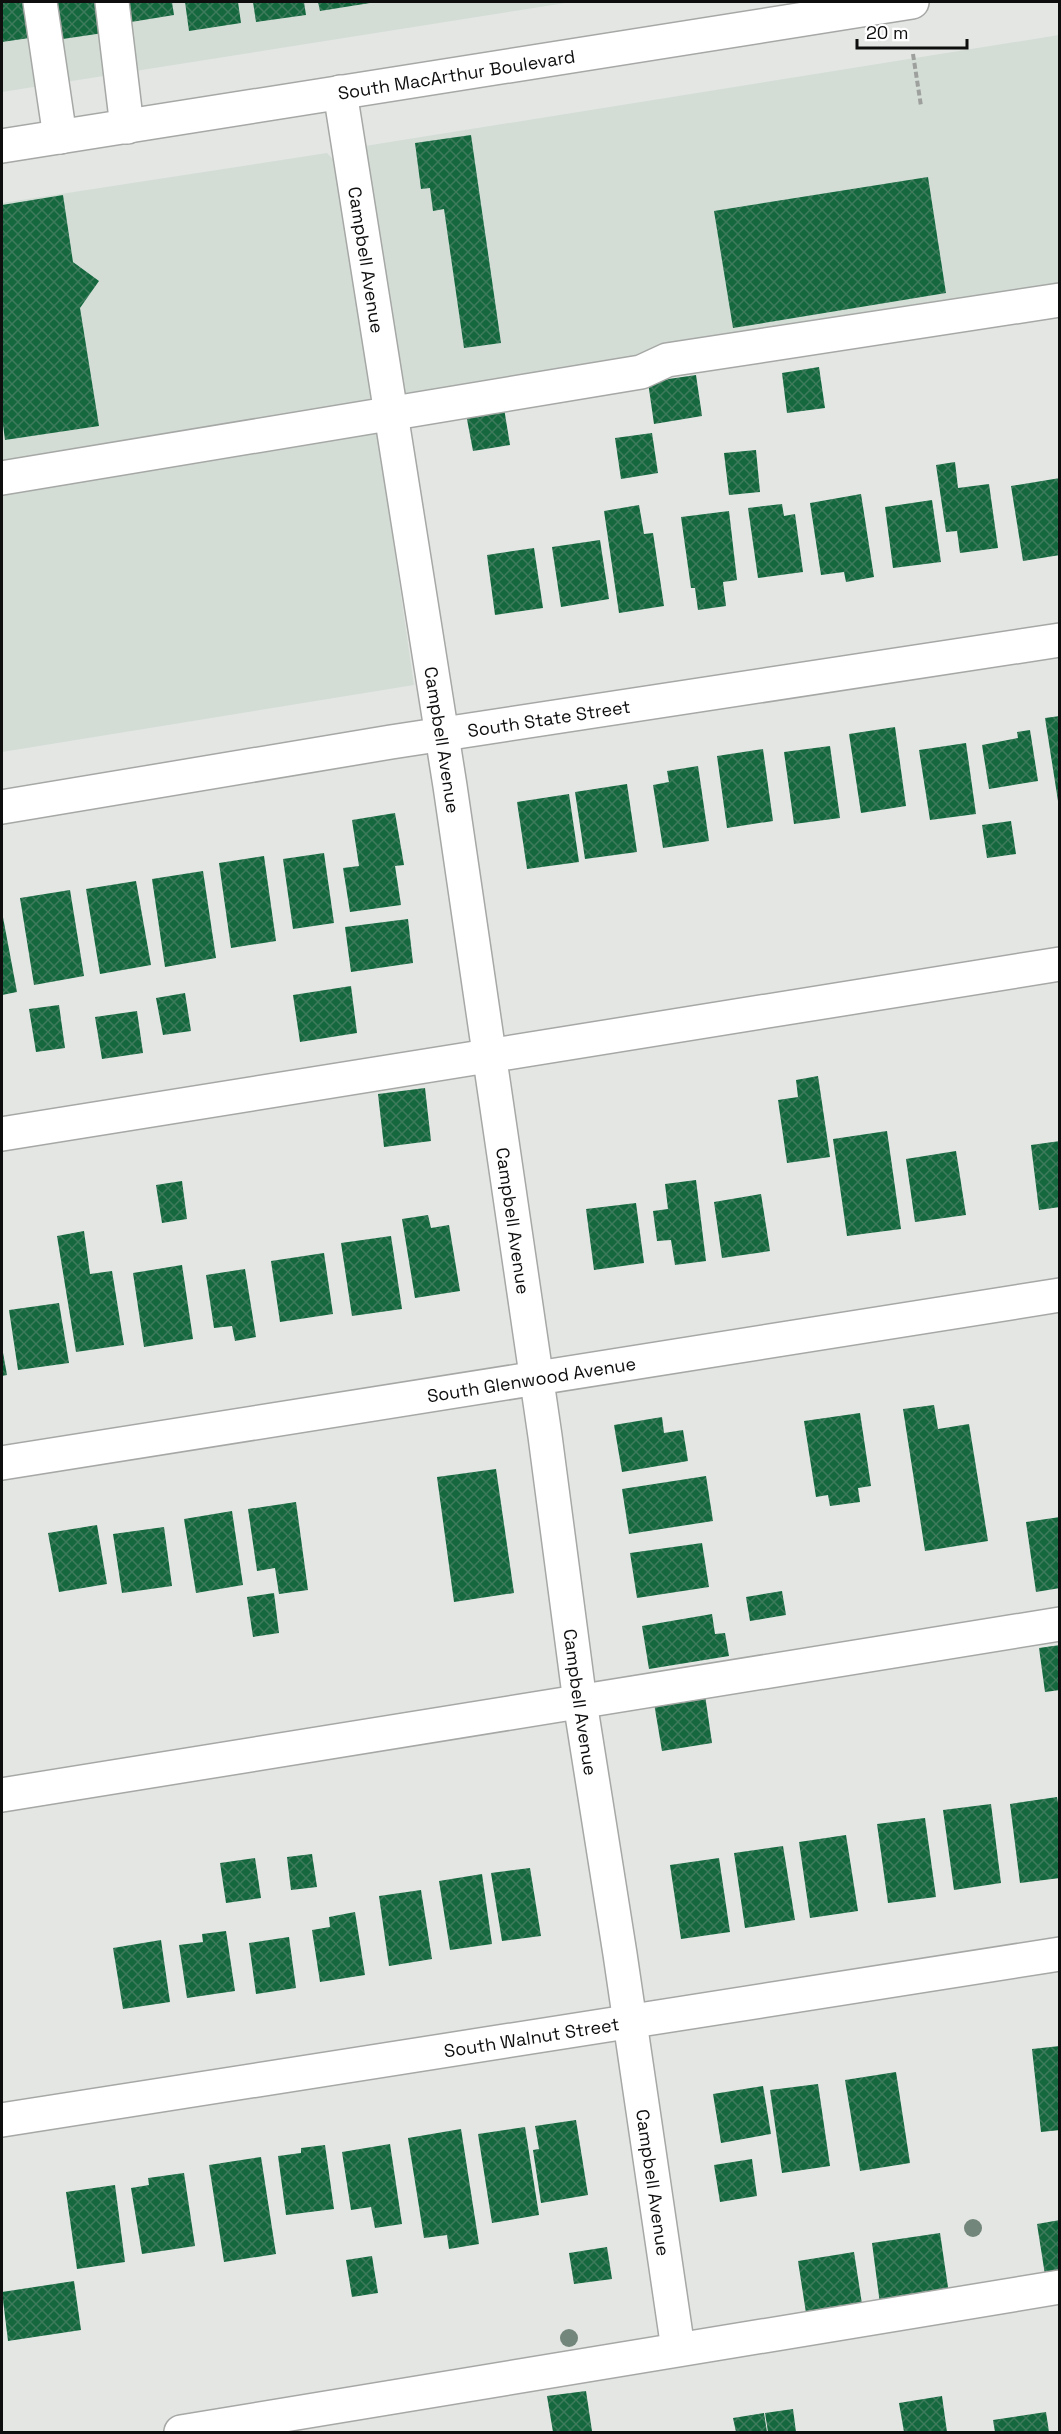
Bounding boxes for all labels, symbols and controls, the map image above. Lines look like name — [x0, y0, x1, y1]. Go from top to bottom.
scale bar — [857, 12, 966, 50]
text: 20 m — [866, 21, 909, 44]
street label: South MacArthur Boulevard — [336, 44, 577, 104]
street label: Campbell Avenue — [344, 185, 390, 335]
street label: Campbell Avenue — [420, 665, 465, 815]
street label: South State Street — [466, 694, 632, 742]
street label: Campbell Avenue — [491, 1146, 536, 1296]
street label: South Glenwood Avenue — [425, 1351, 637, 1407]
street label: Campbell Avenue — [559, 1627, 603, 1777]
street label: South Walnut Street — [442, 2012, 621, 2062]
street label: Campbell Avenue — [631, 2108, 676, 2257]

